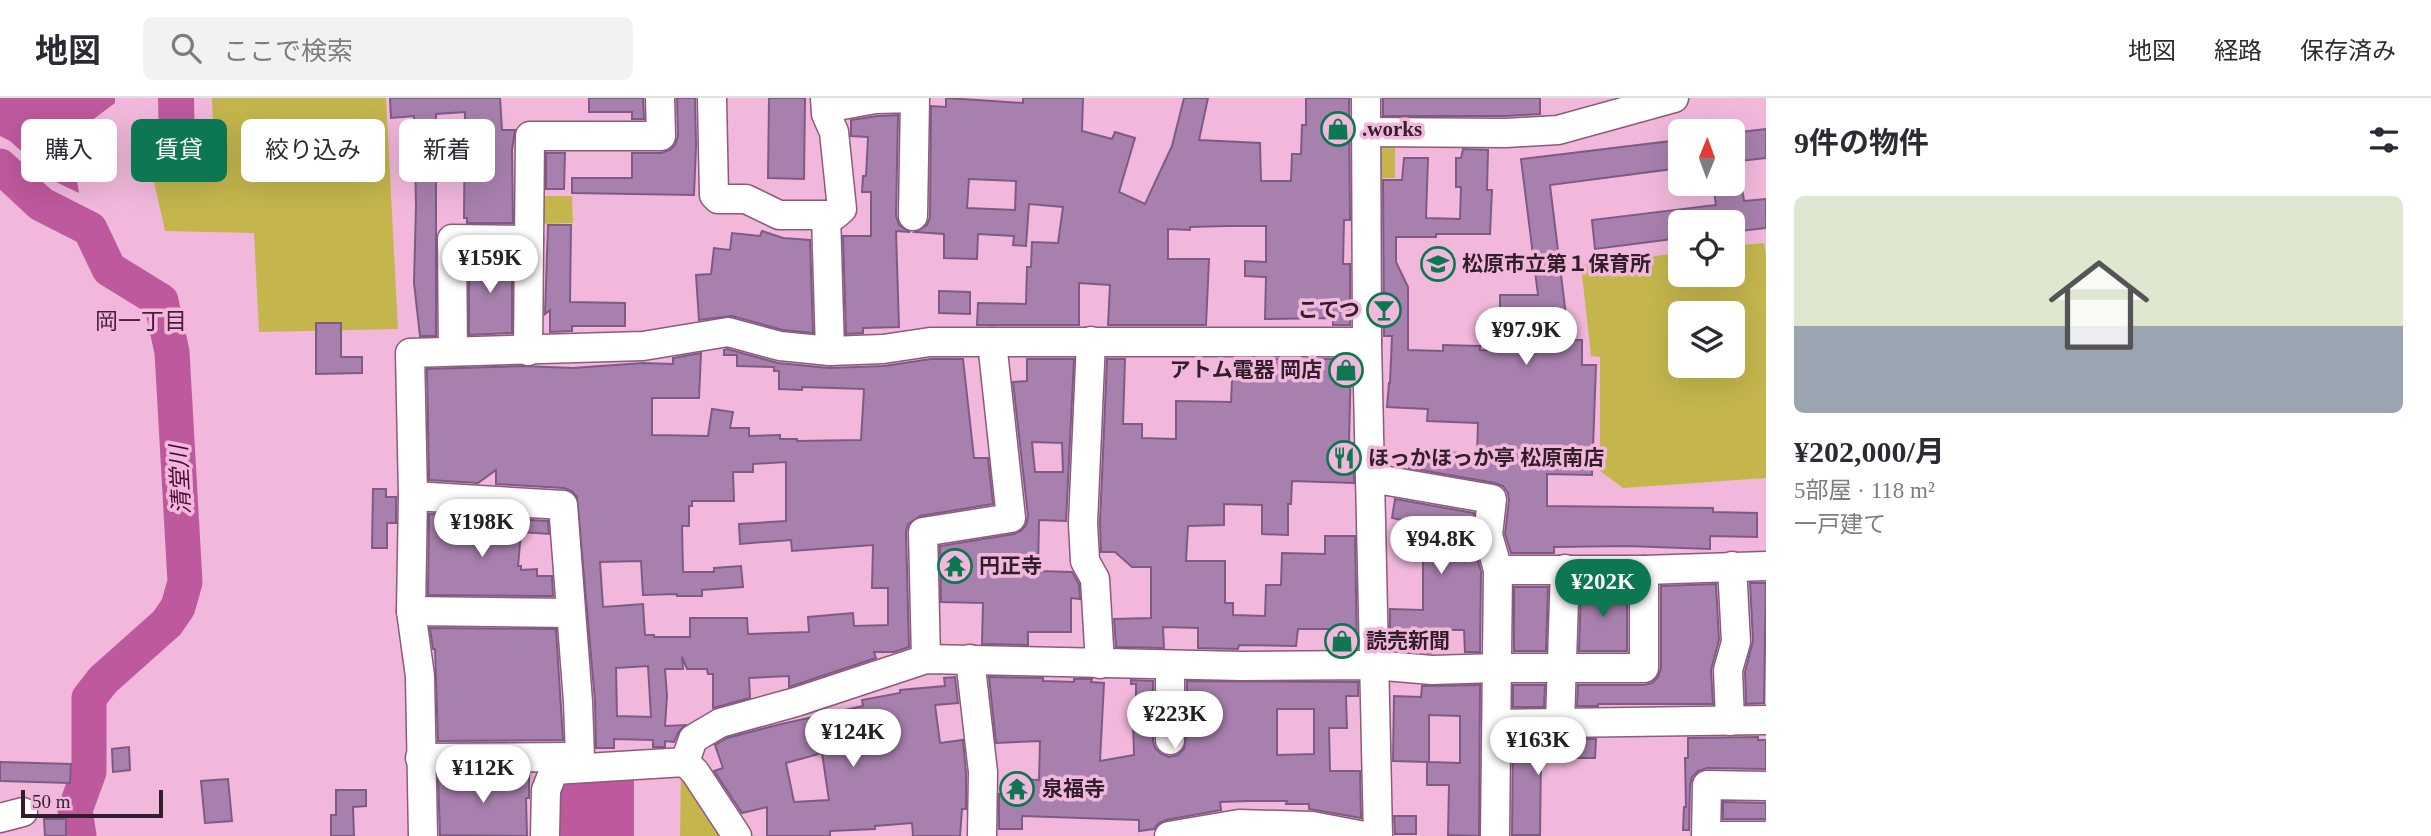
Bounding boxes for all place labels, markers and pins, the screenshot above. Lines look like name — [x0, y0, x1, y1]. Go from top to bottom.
shop icon: .works — [1319, 110, 1357, 148]
place label: .works — [1362, 117, 1422, 141]
pin: ¥159K — [441, 236, 539, 295]
school or university icon: 松原市立第１保育所 — [1419, 245, 1457, 283]
place label: 松原市立第１保育所 — [1462, 252, 1651, 276]
bar icon: こてつ — [1365, 291, 1403, 329]
place label: こてつ — [1297, 298, 1360, 322]
pin: ¥97.9K — [1469, 308, 1583, 367]
shop icon: アトム電器 岡店 — [1327, 351, 1365, 389]
place label: アトム電器 岡店 — [1170, 358, 1322, 382]
restaurant icon: ほっかほっか亭 松原南店 — [1325, 439, 1363, 477]
place label: ほっかほっか亭 松原南店 — [1368, 446, 1604, 470]
pin: ¥198K — [433, 500, 531, 559]
pin: ¥94.8K — [1384, 517, 1498, 576]
temple icon: 円正寺 — [936, 547, 974, 585]
place label: 円正寺 — [979, 554, 1042, 578]
pin: ¥202K — [1554, 560, 1652, 619]
shop icon: 読売新聞 — [1323, 622, 1361, 660]
place label: 読売新聞 — [1366, 629, 1450, 653]
pin: ¥223K — [1126, 692, 1224, 751]
pin: ¥124K — [804, 710, 902, 769]
pin: ¥163K — [1489, 718, 1587, 777]
pin: ¥112K — [434, 746, 532, 805]
temple icon: 泉福寺 — [998, 770, 1036, 808]
place label: 泉福寺 — [1042, 777, 1105, 801]

